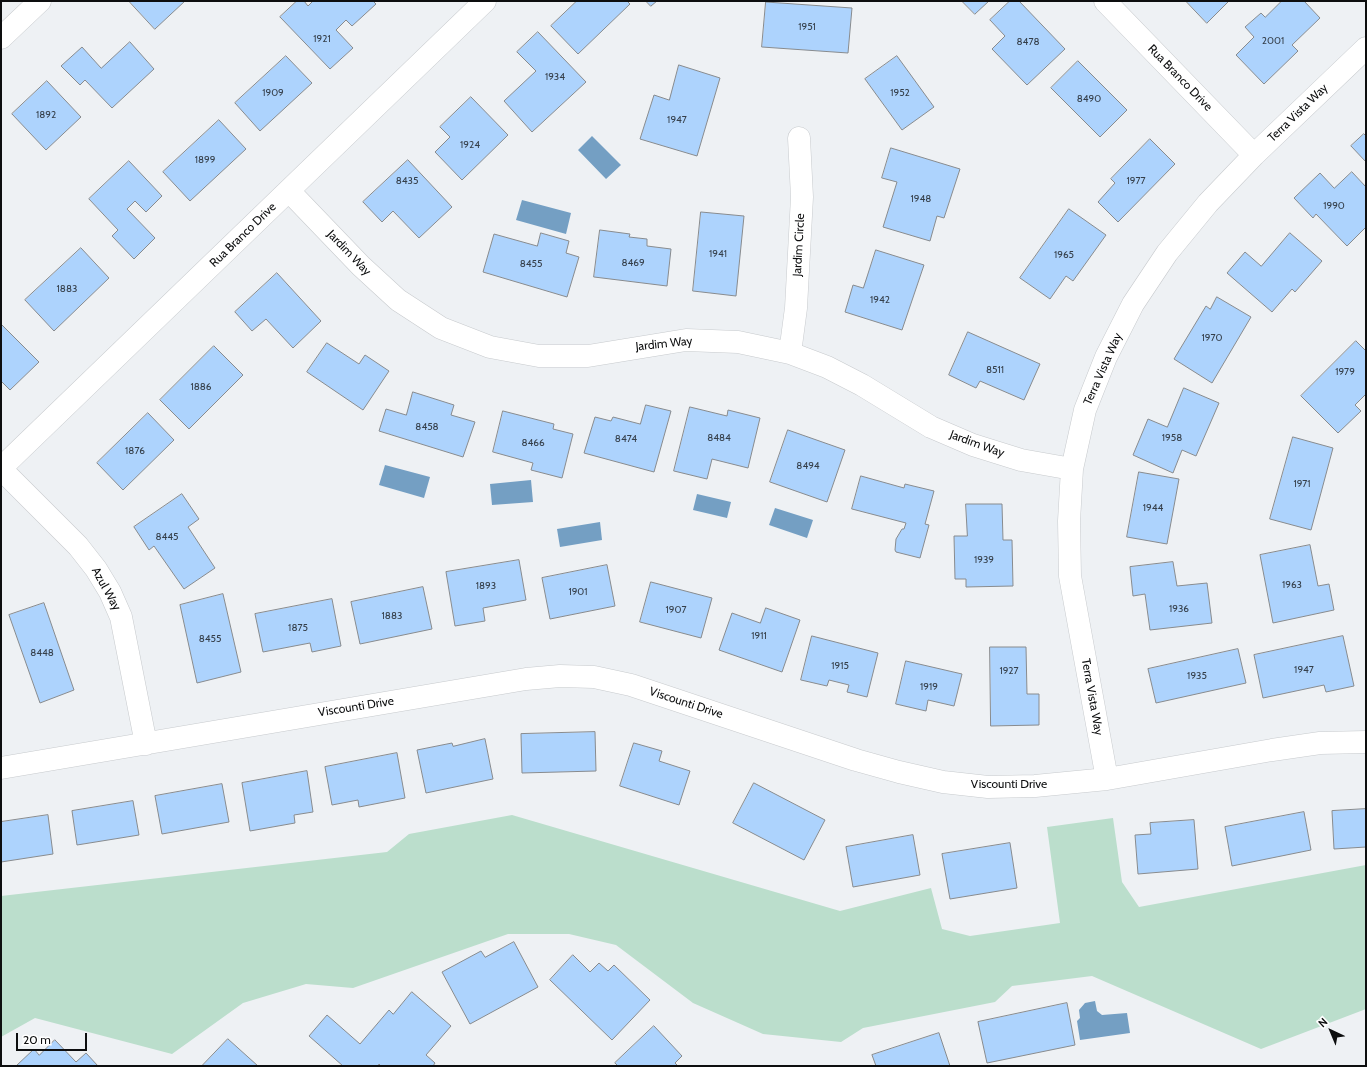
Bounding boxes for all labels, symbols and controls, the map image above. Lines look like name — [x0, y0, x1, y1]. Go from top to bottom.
house number: 1951 — [798, 21, 816, 33]
house number: 1921 — [313, 33, 331, 45]
house number: 2001 — [1262, 35, 1284, 47]
house number: 8478 — [1017, 36, 1039, 48]
street label: Rua Branco Drive — [1145, 42, 1215, 114]
house number: 1934 — [545, 71, 565, 83]
street label: Terra Vista Way — [1265, 81, 1331, 145]
house number: 1909 — [262, 87, 284, 99]
house number: 1952 — [890, 87, 910, 99]
house number: 8490 — [1077, 93, 1101, 105]
house number: 1892 — [36, 109, 56, 121]
house number: 1947 — [667, 114, 687, 126]
house number: 1924 — [460, 139, 480, 151]
house number: 1899 — [195, 154, 215, 166]
house number: 8435 — [396, 175, 418, 187]
house number: 1977 — [1127, 175, 1145, 187]
house number: 1948 — [911, 193, 931, 205]
street label: Rua Branco Drive — [207, 200, 279, 270]
house number: 1990 — [1323, 200, 1345, 212]
street label: Jardim Circle — [790, 213, 808, 277]
street label: Jardim Way — [324, 227, 374, 279]
house number: 1941 — [709, 248, 727, 260]
house number: 1965 — [1054, 249, 1074, 261]
house number: 8469 — [621, 257, 645, 269]
house number: 8455 — [520, 258, 542, 270]
house number: 1883 — [57, 283, 77, 295]
house number: 1942 — [870, 294, 890, 306]
street label: Terra Vista Way — [1081, 331, 1125, 407]
house number: 1970 — [1202, 332, 1222, 344]
street label: Jardim Way — [635, 334, 693, 354]
house number: 8511 — [986, 364, 1004, 376]
house number: 1979 — [1335, 366, 1355, 378]
house number: 1886 — [190, 381, 212, 393]
house number: 8458 — [415, 421, 439, 433]
street label: Jardim Way — [948, 427, 1006, 461]
house number: 8484 — [707, 432, 731, 444]
house number: 1958 — [1162, 432, 1182, 444]
house number: 8474 — [615, 433, 637, 445]
house number: 8466 — [521, 437, 545, 449]
house number: 1876 — [125, 445, 145, 457]
house number: 8494 — [796, 460, 820, 472]
house number: 1971 — [1293, 478, 1311, 490]
house number: 1944 — [1143, 502, 1163, 514]
house number: 8445 — [155, 531, 179, 543]
house number: 1939 — [974, 554, 994, 566]
street label: Azul Way — [88, 565, 124, 613]
house number: 1963 — [1282, 579, 1302, 591]
house number: 1893 — [476, 580, 496, 592]
house number: 1901 — [568, 586, 588, 598]
house number: 1936 — [1169, 603, 1189, 615]
house number: 1907 — [666, 604, 686, 616]
house number: 1883 — [382, 610, 402, 622]
house number: 1875 — [288, 622, 308, 634]
house number: 1911 — [751, 630, 767, 642]
house number: 8455 — [199, 633, 221, 645]
house number: 8448 — [30, 647, 54, 659]
street label: Terra Vista Way — [1078, 657, 1106, 737]
house number: 1915 — [831, 660, 849, 672]
house number: 1947 — [1294, 664, 1314, 676]
house number: 1927 — [999, 665, 1019, 677]
house number: 1935 — [1187, 670, 1207, 682]
house number: 1919 — [920, 681, 938, 693]
street label: Viscounti Drive — [647, 684, 725, 722]
street label: Viscounti Drive — [317, 694, 395, 720]
street label: Viscounti Drive — [971, 777, 1047, 791]
north arrow — [1311, 1011, 1351, 1051]
text: N — [1315, 1015, 1330, 1030]
scale bar — [18, 1025, 89, 1051]
text: 20 m — [23, 1032, 51, 1047]

